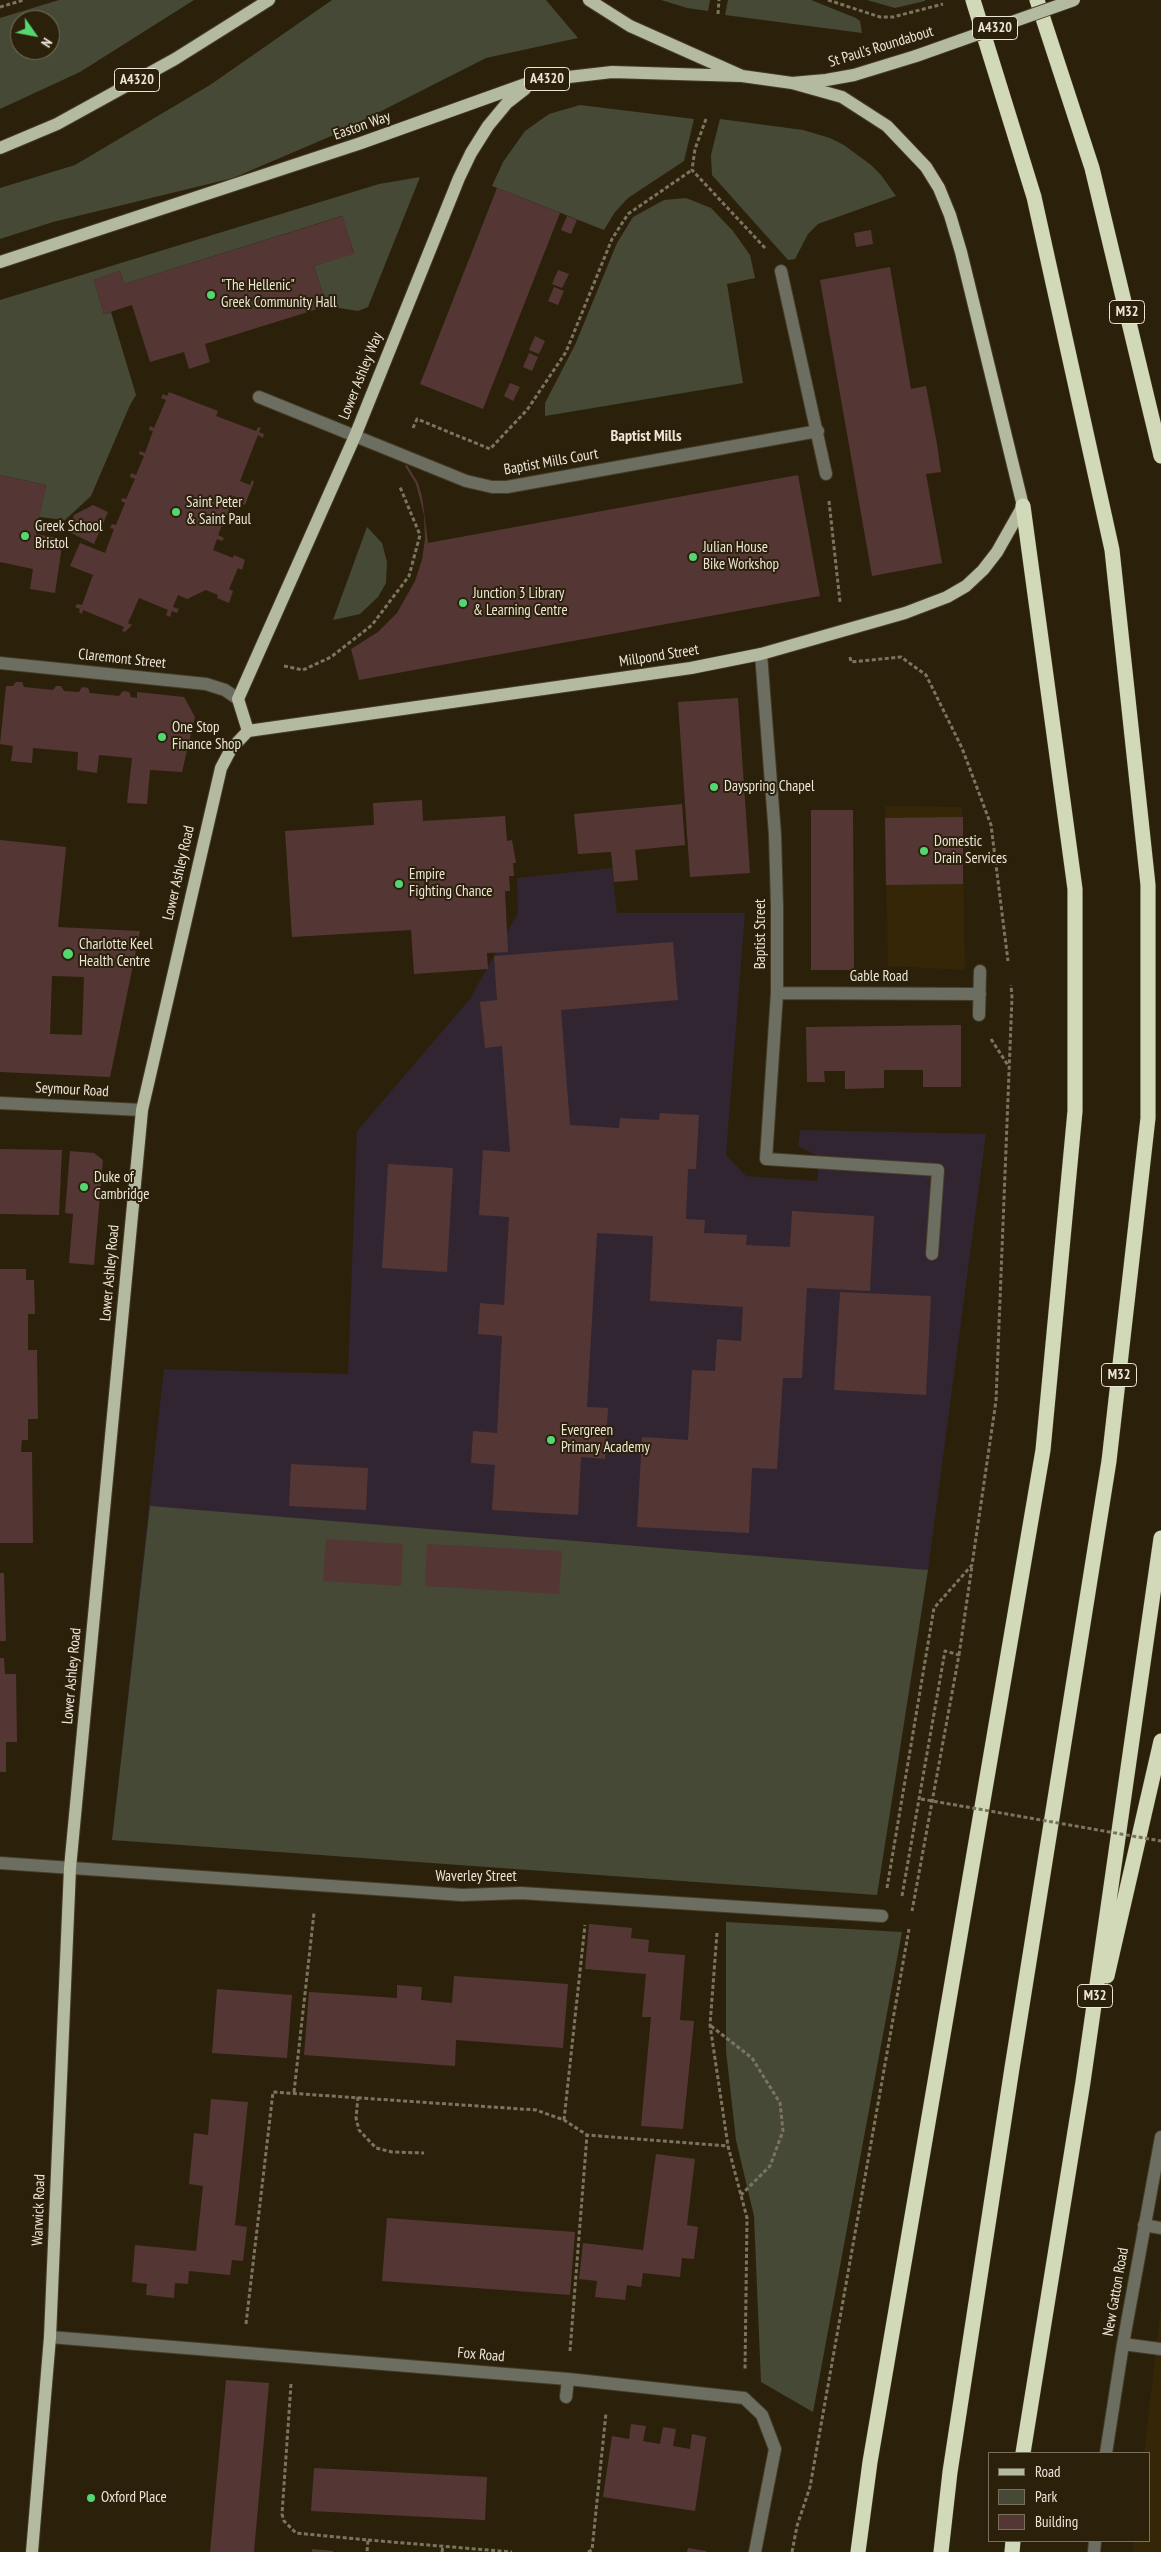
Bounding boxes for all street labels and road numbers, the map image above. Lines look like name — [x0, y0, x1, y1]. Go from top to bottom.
road number: A4320 — [972, 16, 1018, 40]
street label: St Paul's Roundabout — [826, 23, 936, 71]
road number: A4320 — [114, 68, 160, 92]
road number: A4320 — [524, 68, 570, 90]
street label: Easton Way — [331, 108, 393, 144]
road number: M32 — [1110, 300, 1144, 324]
street label: Lower Ashley Way — [335, 330, 387, 422]
street label: Baptist Mills Court — [502, 445, 600, 479]
street label: Millpond Street — [618, 641, 700, 671]
street label: Claremont Street — [77, 645, 167, 673]
street label: Lower Ashley Road — [159, 824, 199, 922]
street label: Baptist Street — [752, 899, 770, 969]
street label: Gable Road — [850, 968, 908, 986]
street label: Seymour Road — [35, 1079, 109, 1101]
street label: Lower Ashley Road — [97, 1224, 123, 1322]
road number: M32 — [1102, 1364, 1136, 1386]
street label: Lower Ashley Road — [59, 1627, 85, 1725]
street label: Waverley Street — [436, 1868, 516, 1886]
road number: M32 — [1078, 1984, 1112, 2008]
street label: Warwick Road — [29, 2174, 49, 2246]
street label: New Gatton Road — [1099, 2246, 1133, 2338]
street label: Fox Road — [457, 2344, 505, 2366]

